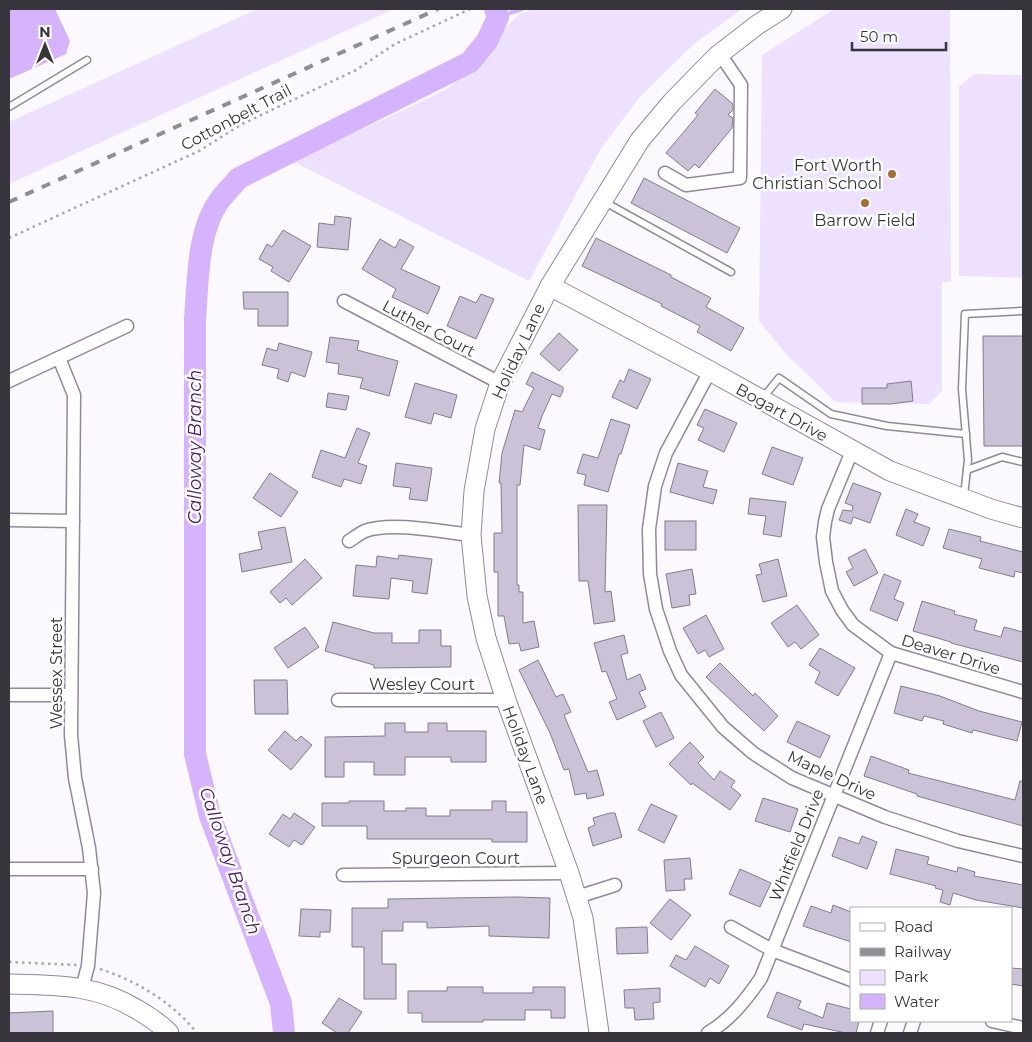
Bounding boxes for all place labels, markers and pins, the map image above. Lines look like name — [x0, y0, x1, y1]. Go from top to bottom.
place label: Fort Worth Christian School — [752, 156, 882, 193]
marker: Fort Worth Christian School — [886, 168, 898, 180]
marker: Barrow Field — [859, 197, 871, 209]
place label: Barrow Field — [814, 211, 916, 230]

